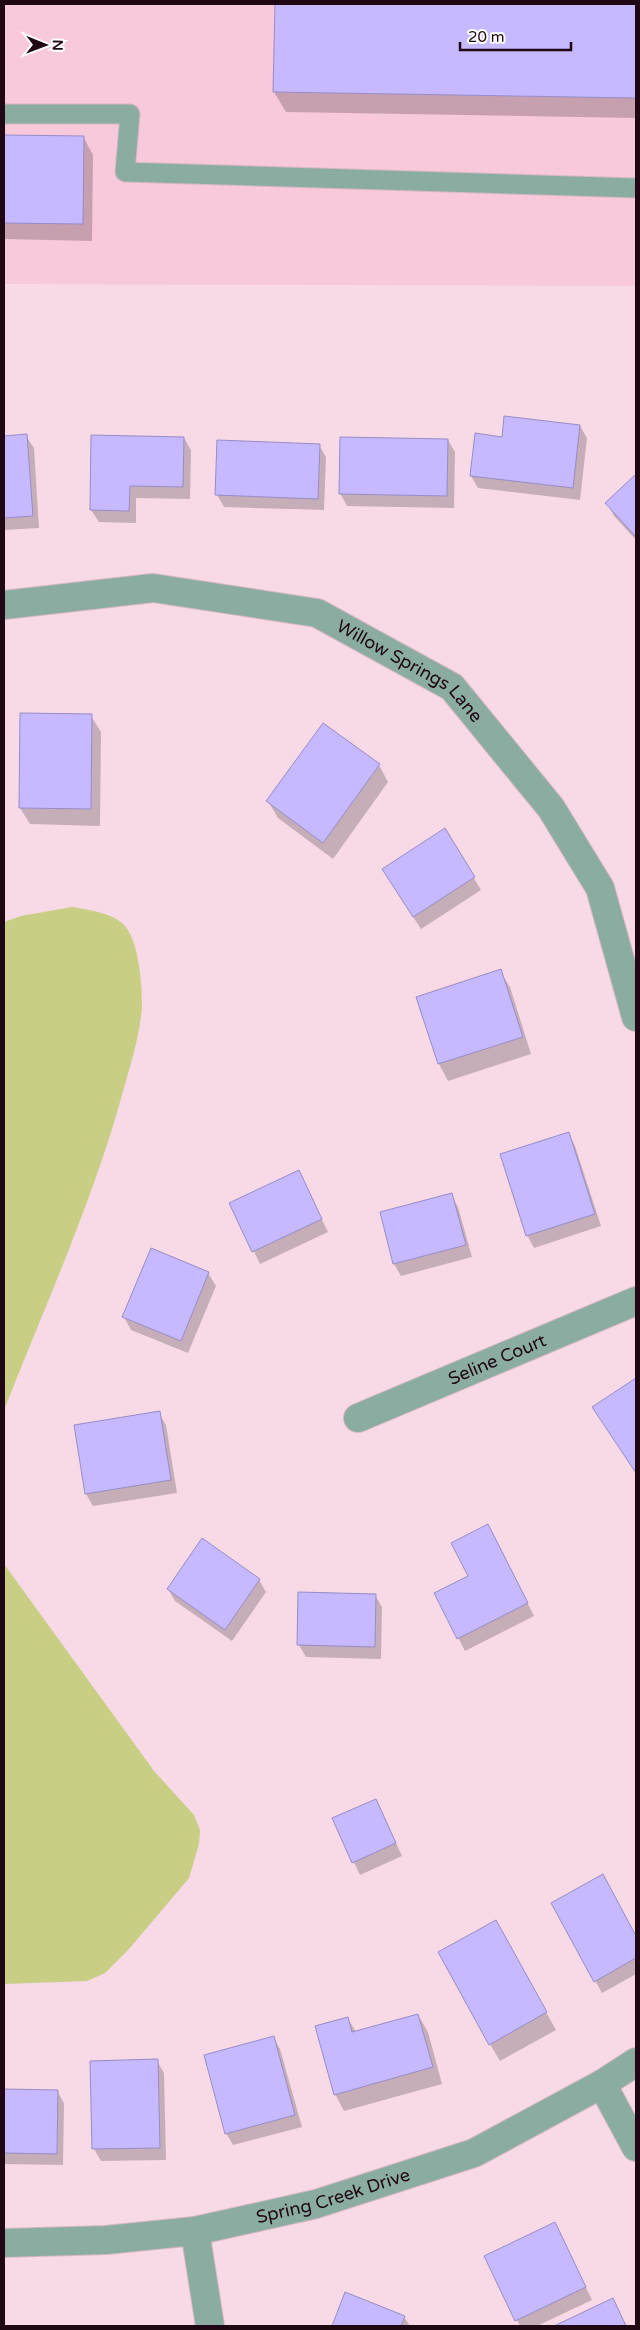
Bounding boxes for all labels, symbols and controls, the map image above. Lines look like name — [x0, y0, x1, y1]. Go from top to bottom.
north arrow — [20, 20, 70, 70]
scale bar — [460, 20, 571, 52]
text: 20 m — [468, 28, 505, 46]
text: N — [49, 39, 66, 51]
street label: Willow Springs Lane — [333, 615, 487, 727]
street label: Seline Court — [445, 1329, 550, 1390]
street label: Spring Creek Drive — [254, 2163, 413, 2228]

